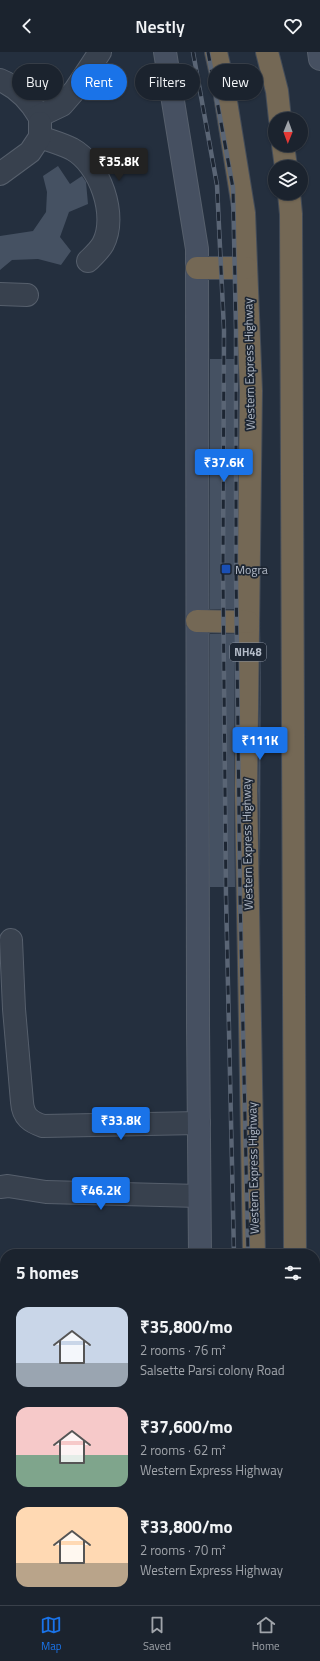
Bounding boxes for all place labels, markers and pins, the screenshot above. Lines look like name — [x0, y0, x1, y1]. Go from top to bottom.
pin: ₹35.8K — [86, 148, 152, 182]
pin: ₹37.6K — [191, 449, 257, 483]
place label: Mogra — [235, 560, 268, 579]
marker: Mogra — [220, 563, 232, 575]
pin: ₹111K — [232, 727, 288, 761]
pin: ₹33.8K — [88, 1107, 154, 1141]
pin: ₹46.2K — [68, 1177, 134, 1211]

